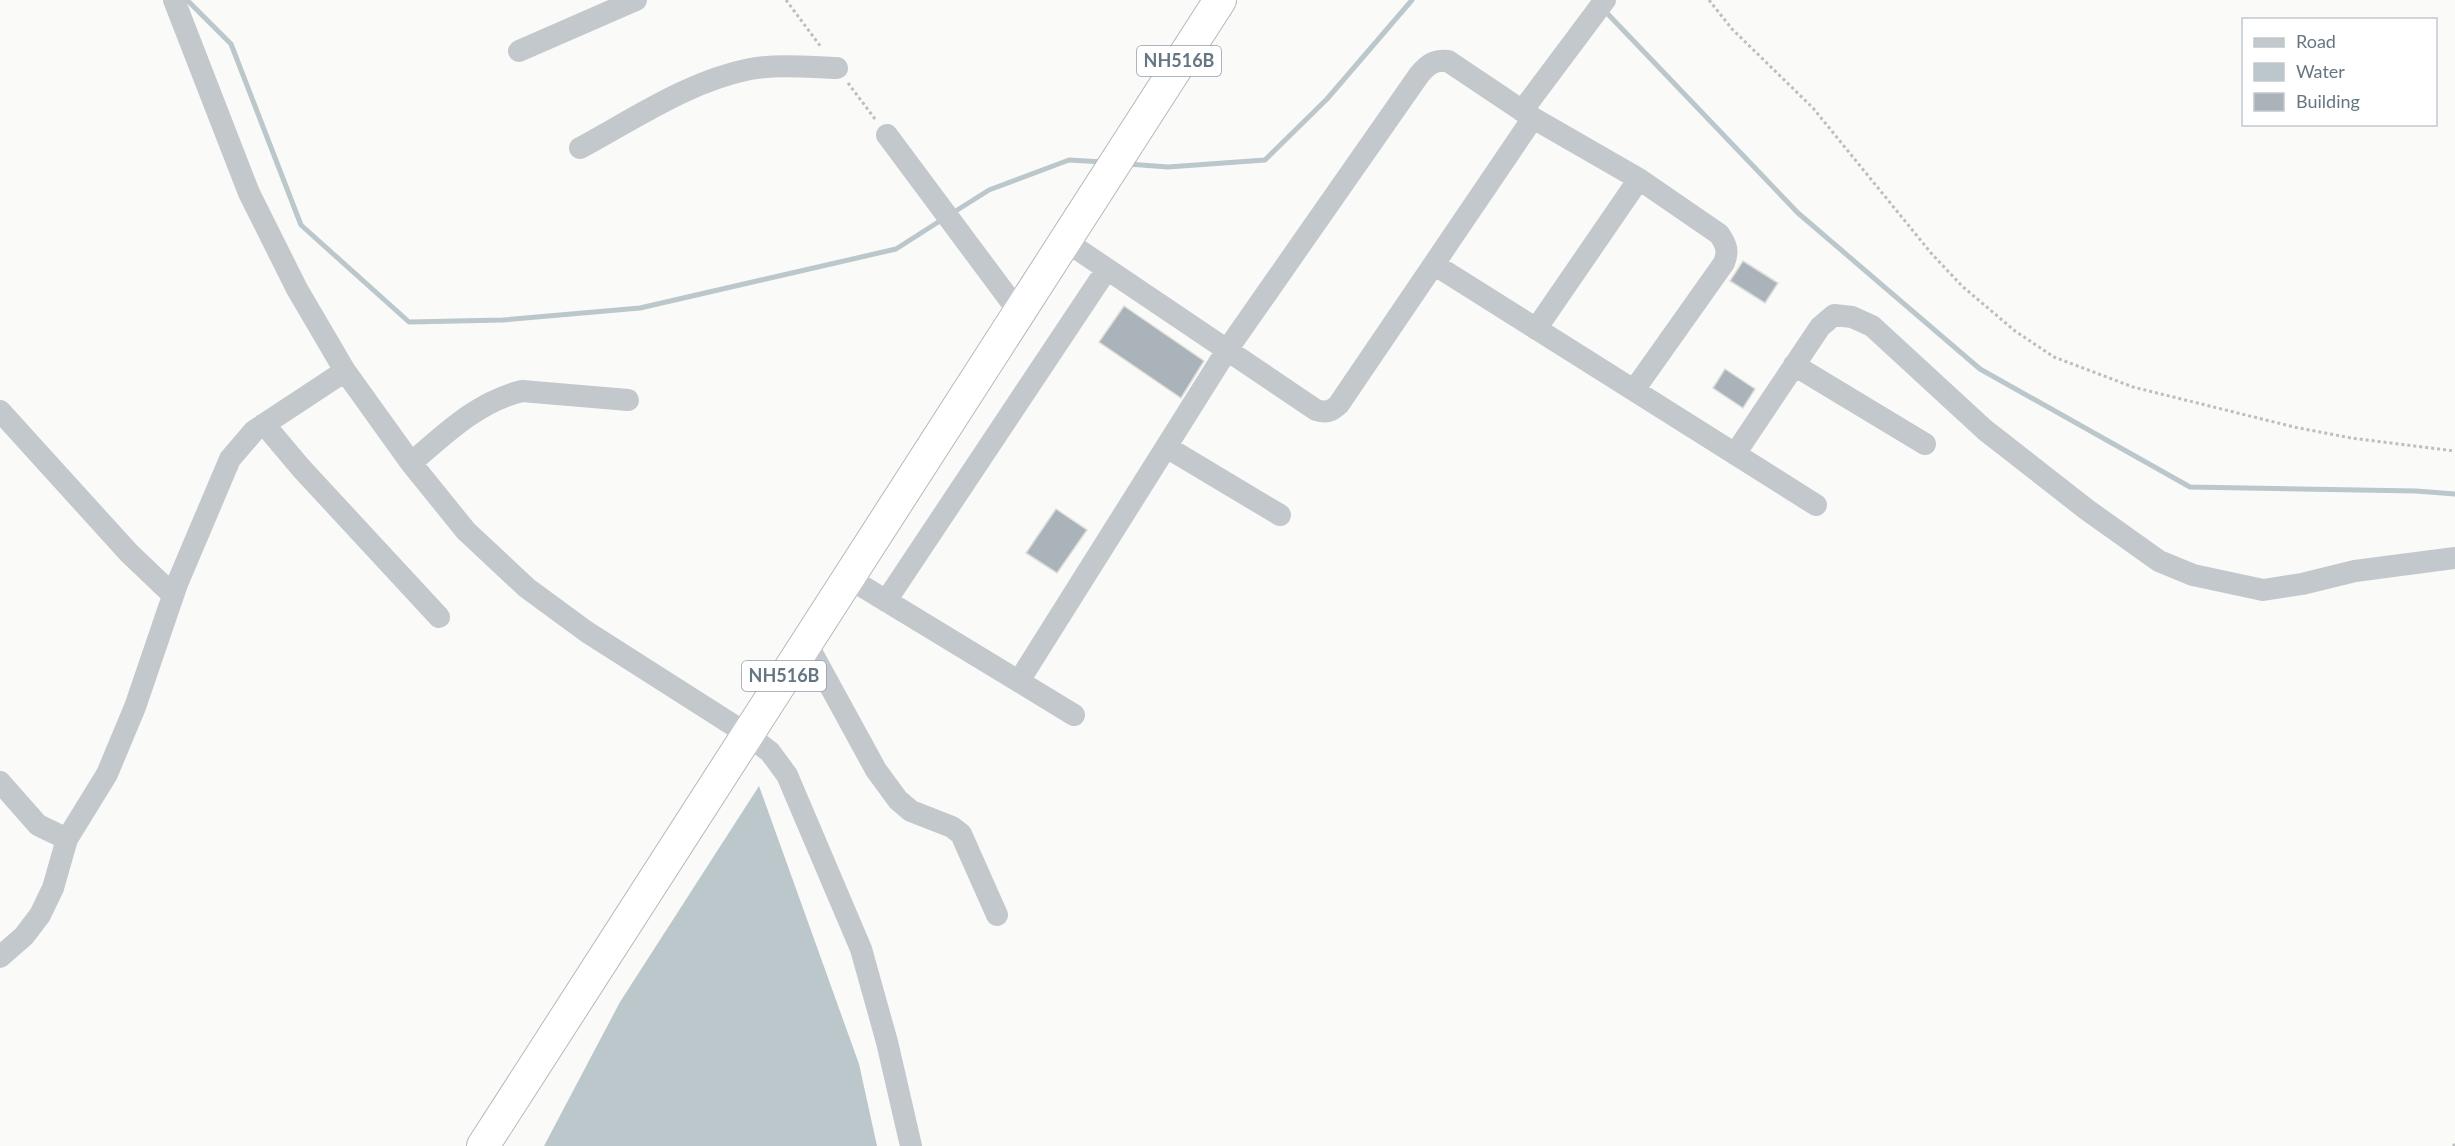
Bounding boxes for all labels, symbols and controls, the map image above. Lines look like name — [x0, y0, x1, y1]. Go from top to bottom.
legend — [2242, 18, 2437, 126]
text: Road — [2296, 30, 2336, 52]
road number: NH516B — [1137, 46, 1221, 76]
text: Water — [2296, 60, 2345, 82]
text: Building — [2296, 90, 2360, 112]
road number: NH516B — [742, 661, 826, 691]

